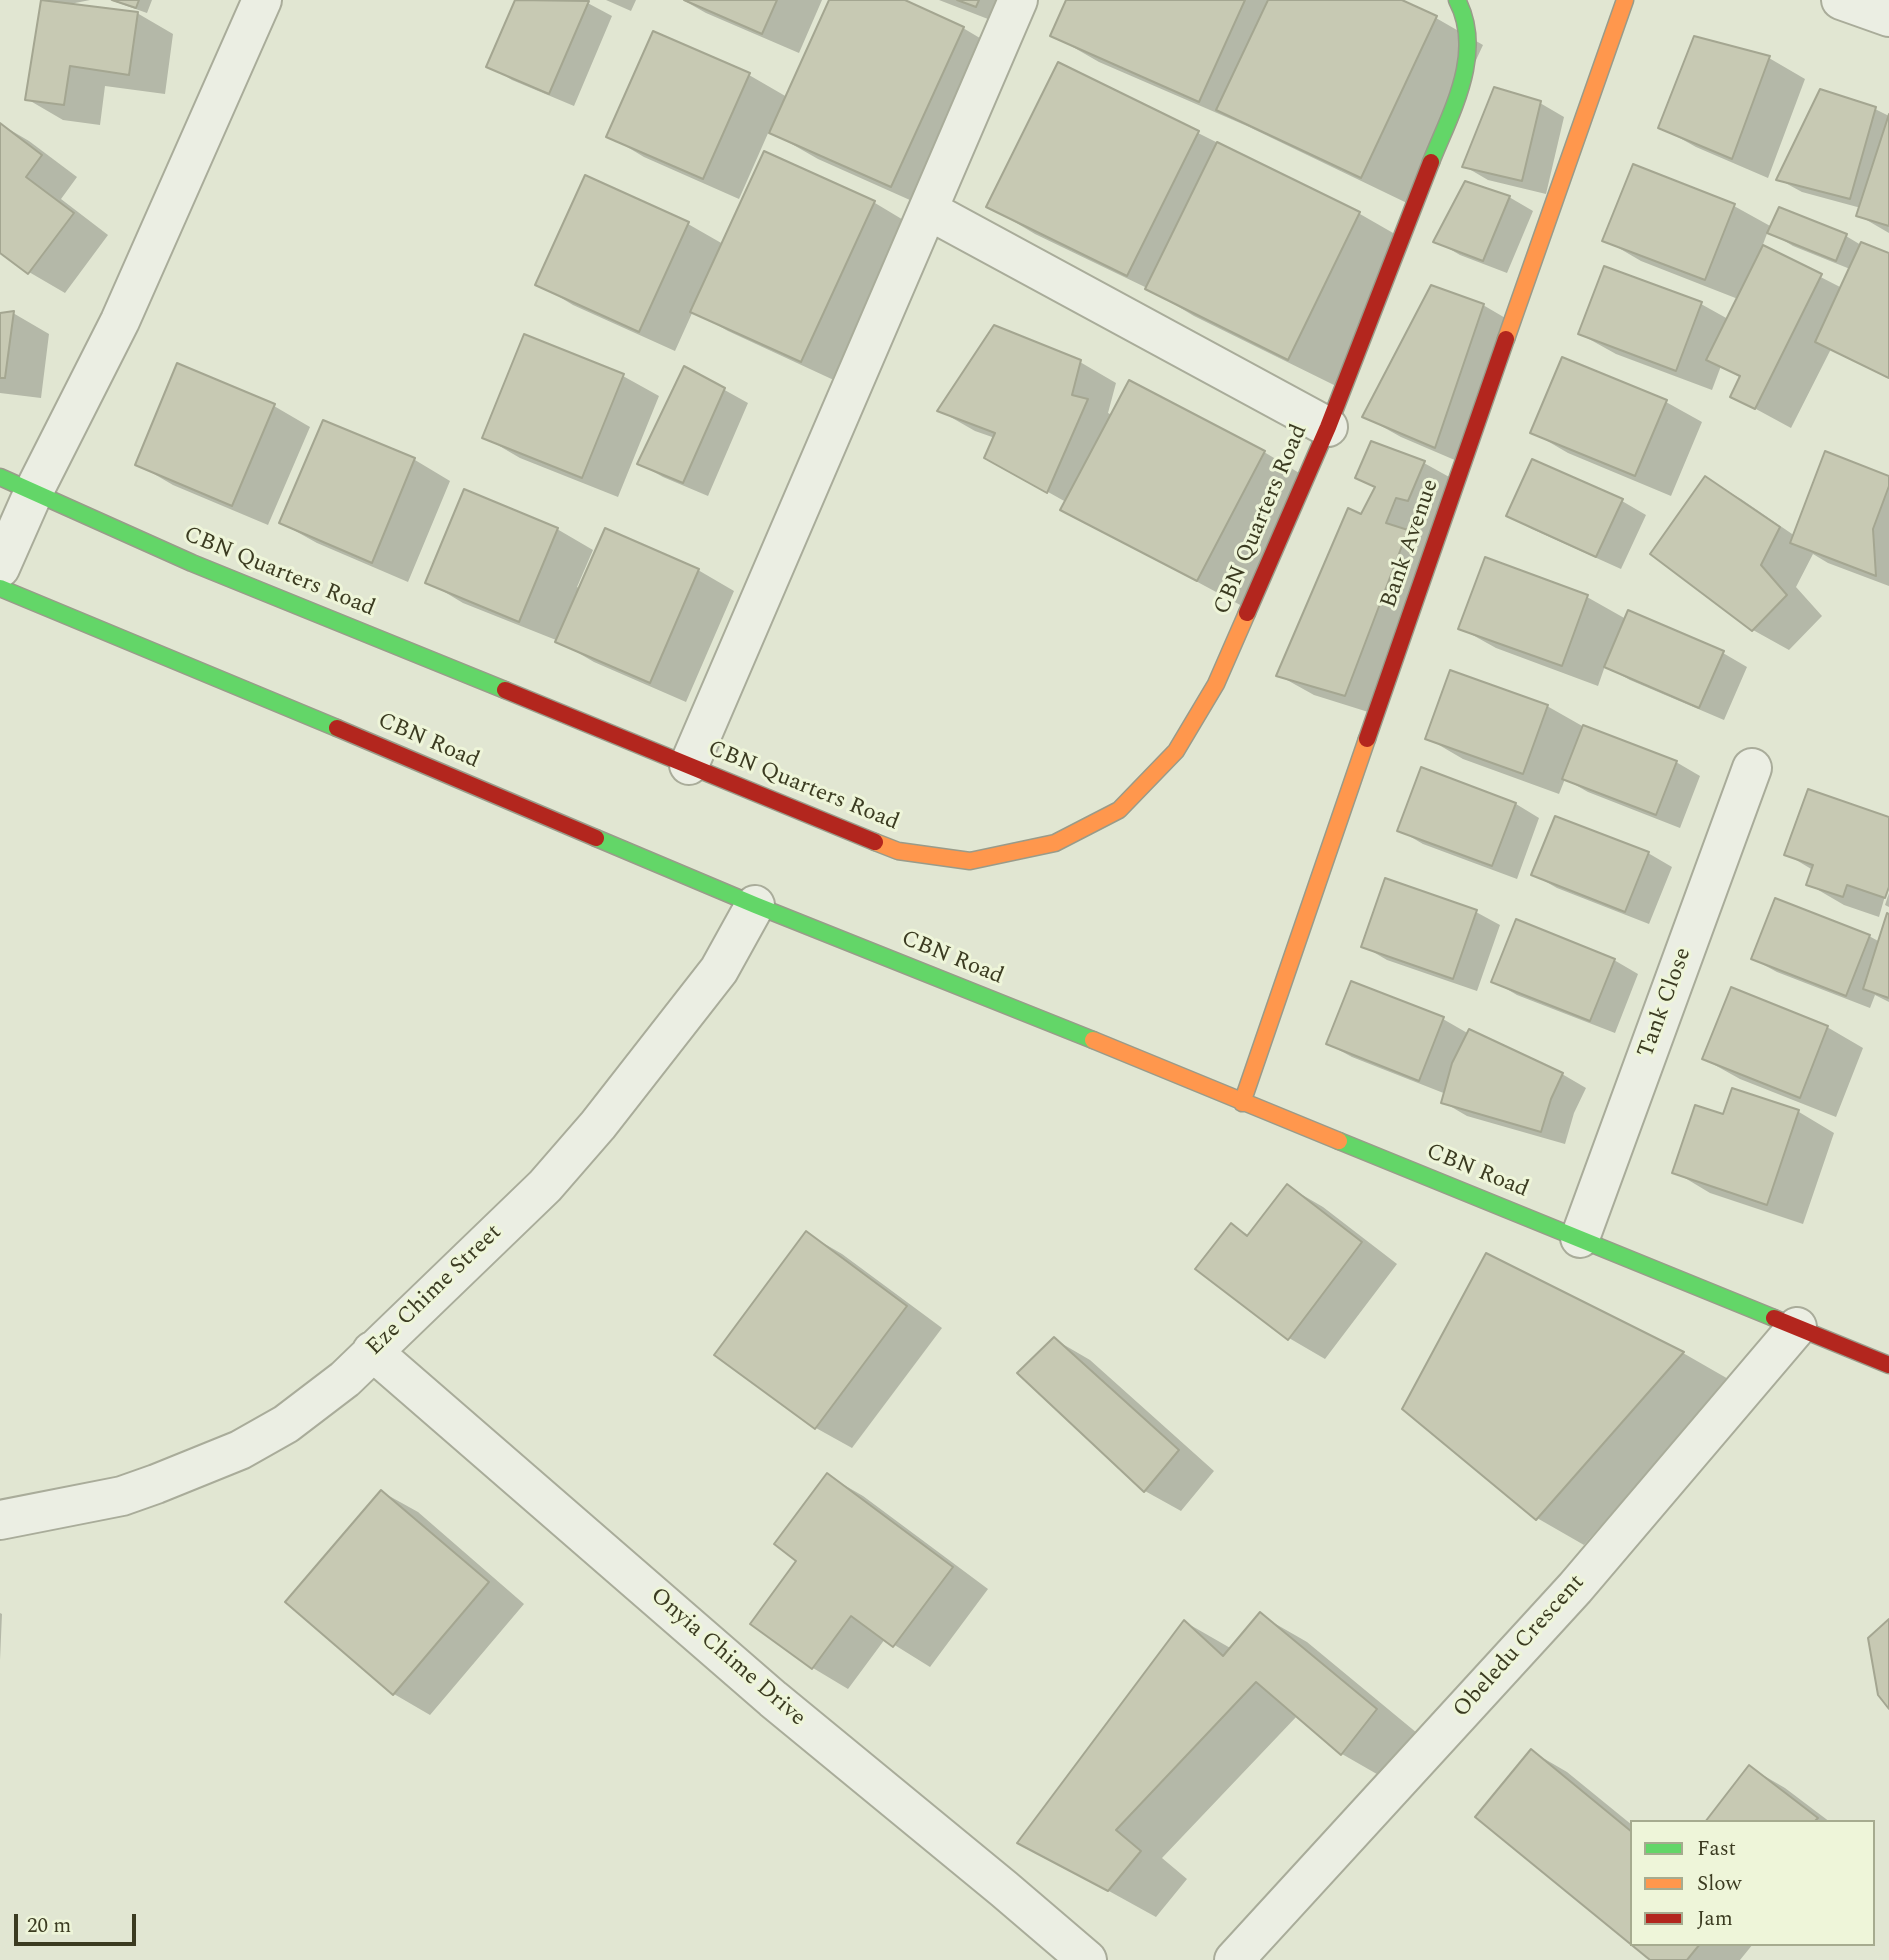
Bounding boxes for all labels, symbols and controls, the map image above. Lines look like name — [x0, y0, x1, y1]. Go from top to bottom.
street label: CBN Quarters Road — [1209, 421, 1315, 619]
street label: Bank Avenue — [1376, 476, 1446, 612]
street label: CBN Quarters Road — [179, 522, 379, 624]
street label: CBN Road — [373, 708, 483, 776]
street label: CBN Quarters Road — [703, 736, 903, 838]
street label: CBN Road — [897, 926, 1007, 992]
street label: Tank Close — [1633, 944, 1699, 1062]
street label: CBN Road — [1422, 1139, 1532, 1205]
street label: Eze Chime Street — [362, 1220, 508, 1362]
street label: Obeledu Crescent — [1449, 1570, 1591, 1724]
street label: Onyia Chime Drive — [644, 1583, 810, 1733]
legend — [1630, 1820, 1875, 1946]
text: Fast — [1697, 1833, 1736, 1865]
text: Slow — [1697, 1868, 1741, 1900]
scale bar — [18, 1900, 140, 1944]
text: Jam — [1697, 1903, 1733, 1935]
text: 20 m — [27, 1910, 71, 1942]

